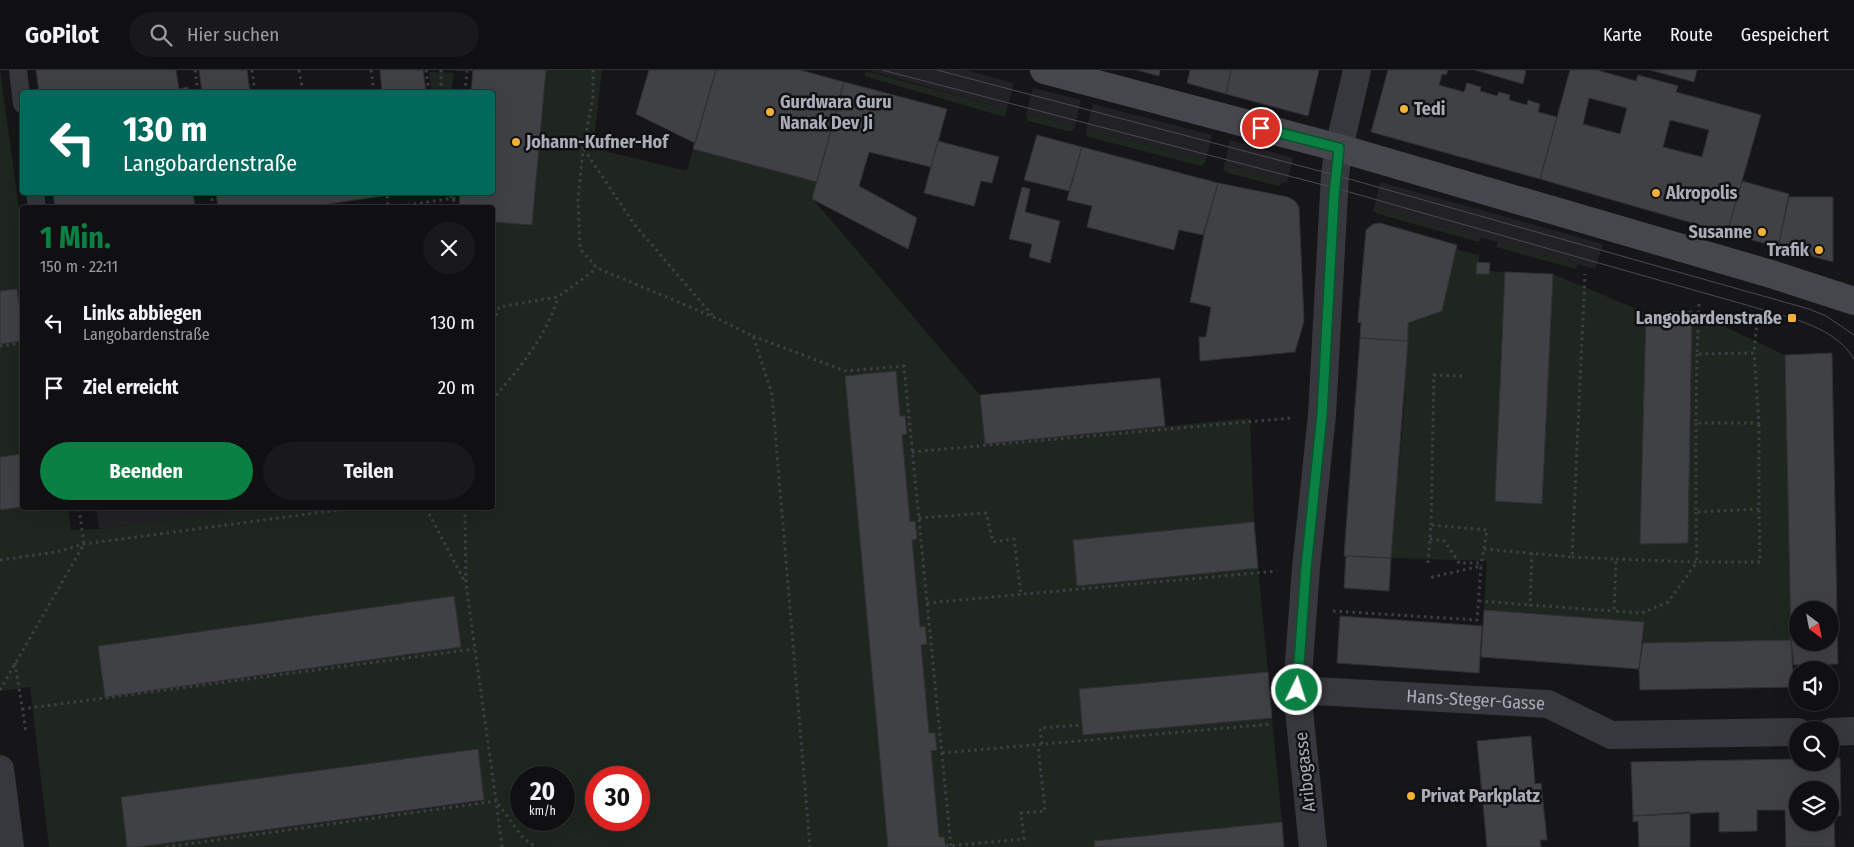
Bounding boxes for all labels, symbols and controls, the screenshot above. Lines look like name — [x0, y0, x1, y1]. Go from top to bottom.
search box — [129, 12, 479, 57]
text: GoPilot — [25, 21, 99, 49]
icon: search — [147, 21, 175, 49]
text: Hier suchen — [187, 23, 279, 46]
text: Karte — [1603, 24, 1642, 46]
text: Route — [1670, 24, 1713, 46]
text: Gespeichert — [1741, 24, 1829, 46]
place label: Gurdwara Guru Nanak Dev Ji — [780, 91, 892, 134]
place label: Tedi — [1414, 98, 1445, 120]
marker: Tedi — [1398, 103, 1410, 115]
marker: Gurdwara Guru Nanak Dev Ji — [764, 106, 776, 118]
pin — [1240, 107, 1282, 149]
text: 130 m — [123, 108, 207, 150]
icon: left — [40, 110, 105, 175]
icon: arrive — [1247, 114, 1275, 142]
place label: Johann-Kufner-Hof — [525, 131, 670, 153]
marker: Johann-Kufner-Hof — [510, 136, 522, 148]
text: Langobardenstraße — [123, 150, 297, 177]
place label: Akropolis — [1665, 182, 1738, 204]
marker: Akropolis — [1650, 187, 1662, 199]
text: 1 Min. — [40, 220, 111, 256]
place label: Susanne — [1689, 221, 1752, 243]
button: close — [423, 222, 475, 274]
marker: Susanne — [1756, 226, 1768, 238]
place label: Trafik — [1767, 239, 1810, 261]
marker: Trafik — [1813, 244, 1825, 256]
text: 150 m · 22:11 — [40, 257, 118, 276]
text: Links abbiegen — [83, 302, 202, 325]
place label: Langobardenstraße — [1636, 307, 1782, 329]
icon: left — [40, 309, 68, 337]
text: 130 m — [430, 311, 475, 334]
marker: Langobardenstraße — [1786, 312, 1798, 324]
text: Langobardenstraße — [83, 325, 210, 344]
icon: arrive — [40, 374, 68, 402]
text: Ziel erreicht — [83, 376, 179, 399]
text: 20 m — [438, 376, 475, 399]
button: Beenden — [40, 442, 253, 500]
button: Teilen — [263, 442, 475, 500]
north arrow — [1789, 601, 1839, 651]
map controls — [1789, 601, 1839, 831]
button: sound — [1789, 661, 1839, 711]
position arrow — [1270, 663, 1322, 715]
street label: Hans-Steger-Gasse — [1406, 685, 1546, 715]
button: search — [1789, 721, 1839, 771]
street label: Aribogasse — [1290, 731, 1320, 813]
speed limit sign: 30 — [585, 766, 650, 831]
text: 20 — [530, 777, 555, 807]
button: layers — [1789, 781, 1839, 831]
place label: Privat Parkplatz — [1421, 785, 1540, 807]
marker: Privat Parkplatz — [1405, 790, 1417, 802]
text: km/h — [529, 804, 556, 818]

